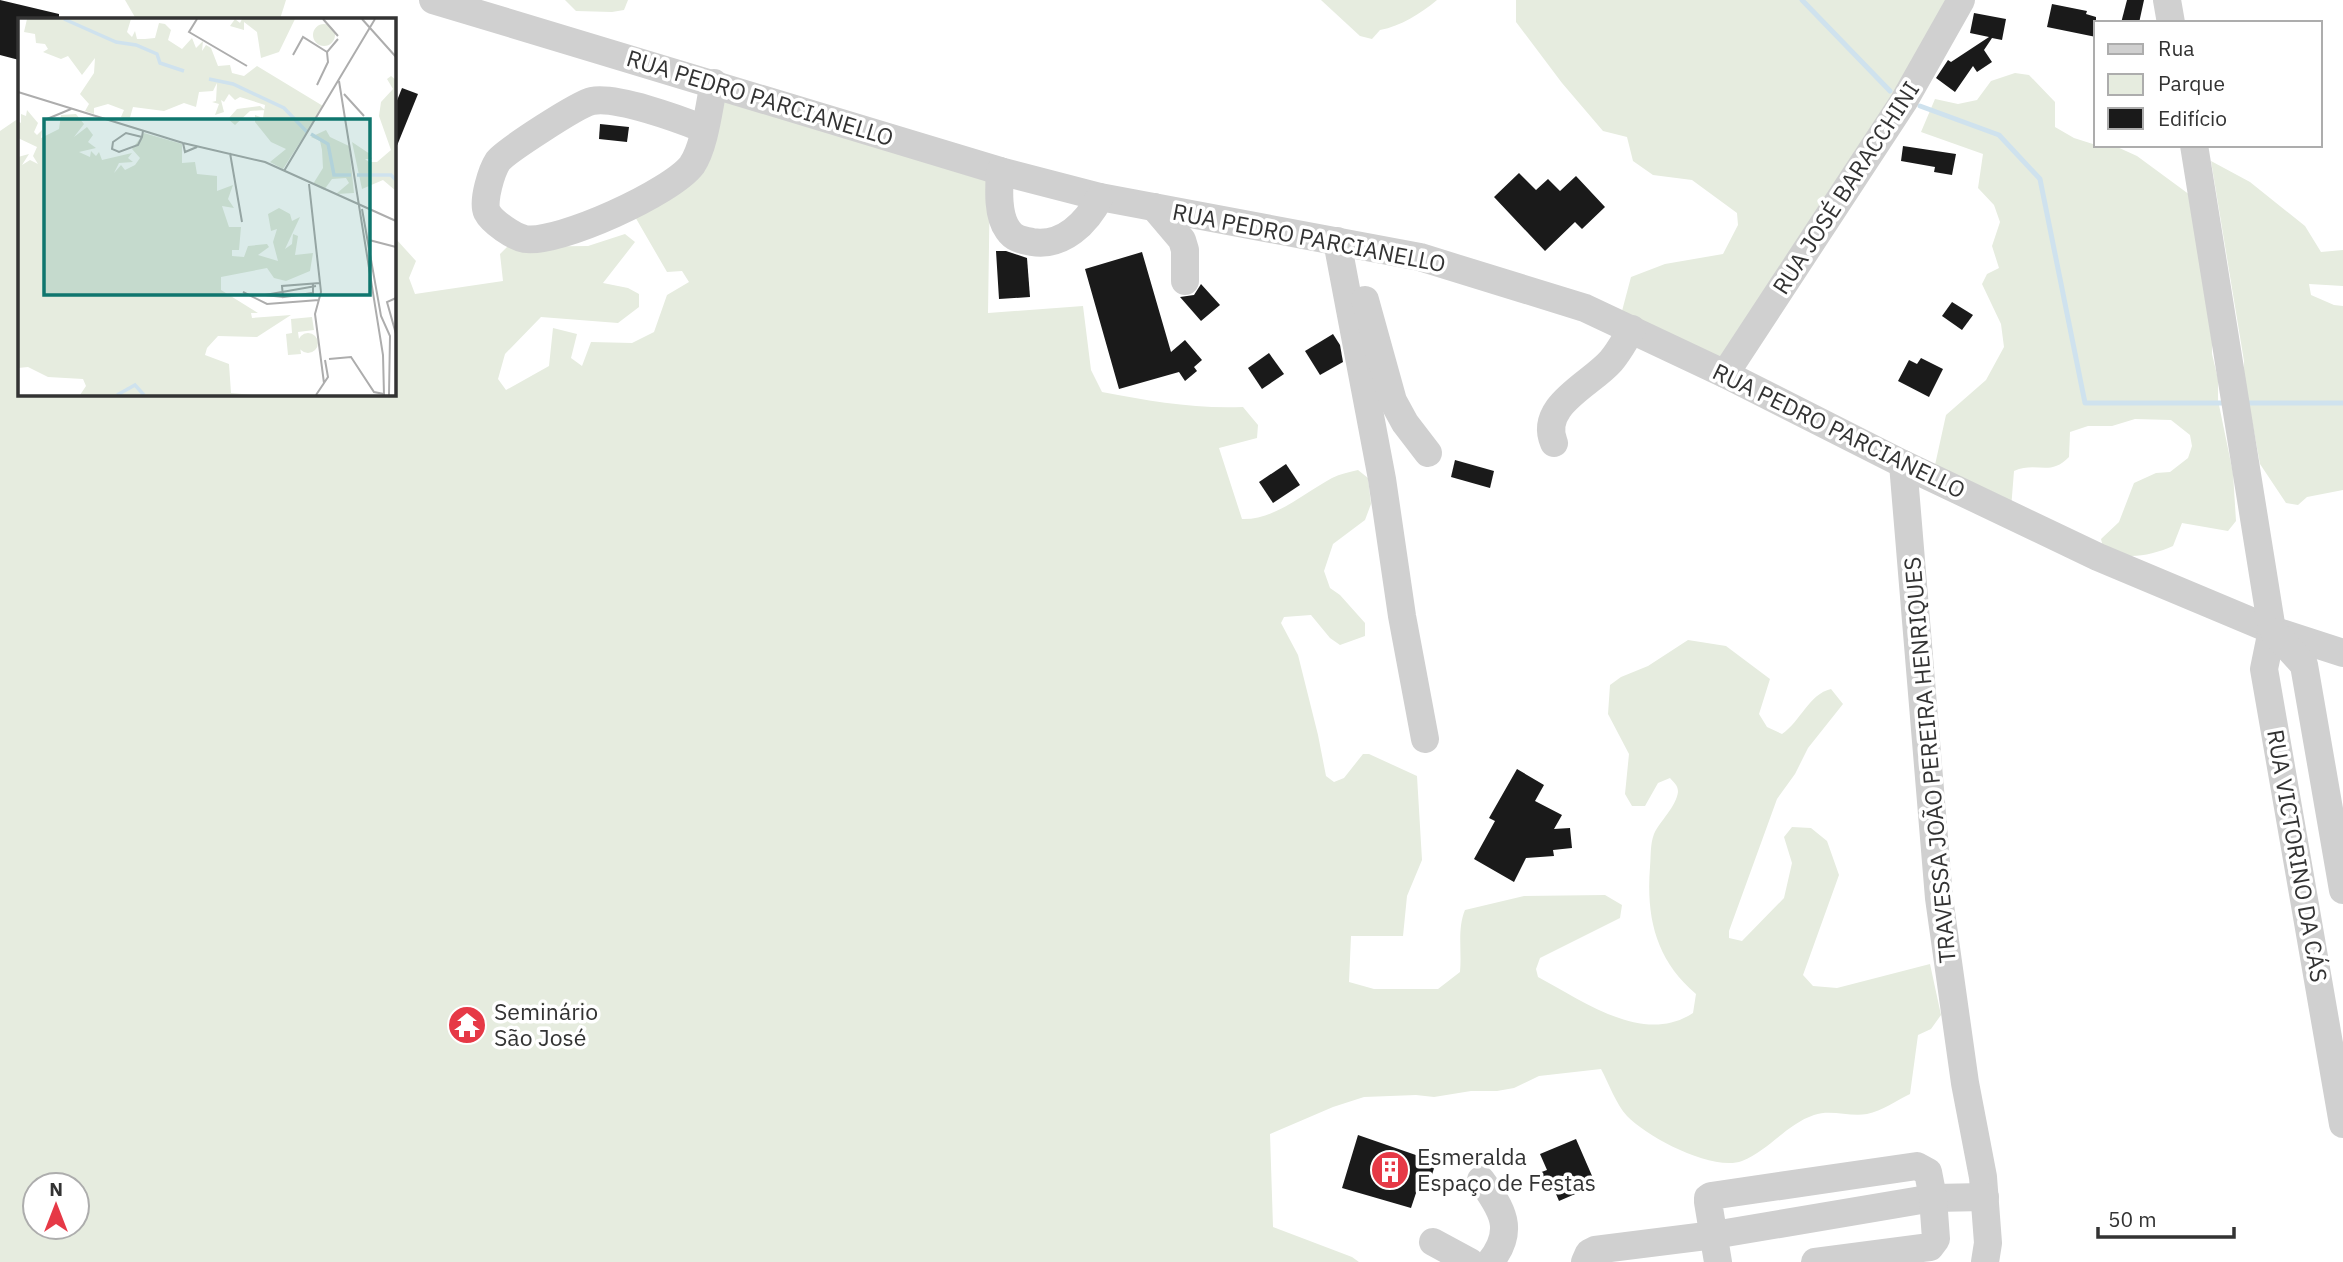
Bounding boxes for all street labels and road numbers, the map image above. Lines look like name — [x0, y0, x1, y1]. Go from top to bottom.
street label: RUA PEDRO PARCIANELLO — [623, 42, 897, 152]
street label: RUA JOSÉ BARACCHINI — [1765, 75, 1925, 300]
street label: RUA PEDRO PARCIANELLO — [1170, 196, 1448, 278]
street label: RUA PEDRO PARCIANELLO — [1708, 356, 1971, 504]
street label: TRAVESSA JOÃO PEREIRA HENRIQUES — [1896, 556, 1962, 964]
street label: RUA VICTORINO DA CÁS — [2261, 727, 2335, 984]

